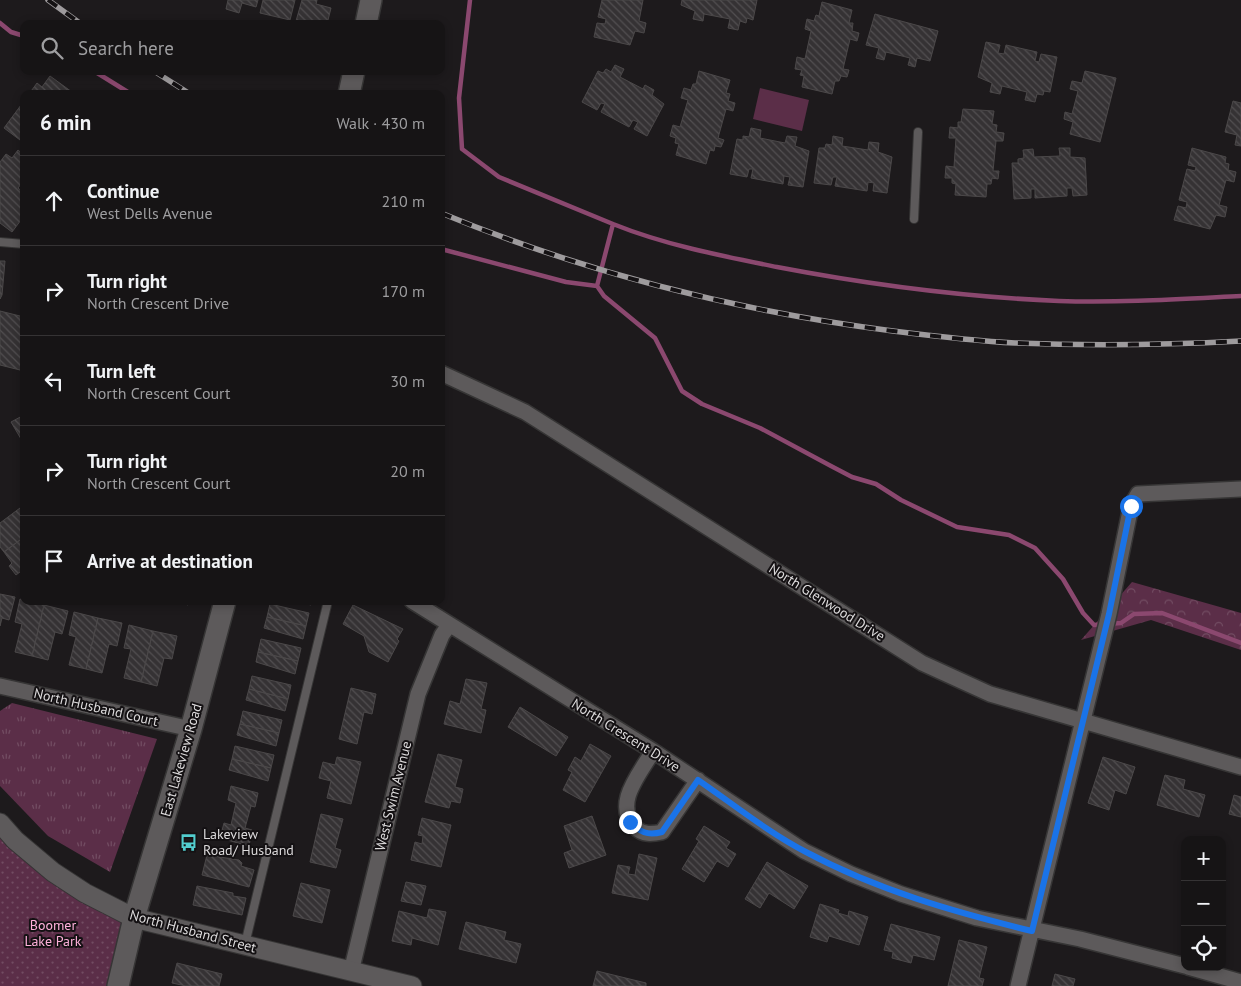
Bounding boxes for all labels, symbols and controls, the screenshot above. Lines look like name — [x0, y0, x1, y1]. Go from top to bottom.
search box — [20, 20, 445, 75]
icon: search — [38, 34, 66, 62]
text: Search here — [78, 36, 174, 60]
text: 6 min — [40, 109, 91, 136]
text: Walk · 430 m — [336, 113, 425, 133]
text: Continue — [87, 179, 159, 203]
icon: ahead — [40, 187, 68, 215]
text: 210 m — [382, 191, 425, 211]
text: West Dells Avenue — [87, 203, 213, 223]
text: Turn right — [87, 269, 167, 293]
icon: right — [40, 277, 68, 305]
text: 170 m — [382, 281, 425, 301]
text: North Crescent Drive — [87, 293, 229, 313]
text: Turn left — [87, 359, 156, 383]
icon: left — [40, 367, 68, 395]
text: 30 m — [390, 371, 425, 391]
text: North Crescent Court — [87, 383, 230, 403]
text: Turn right — [87, 449, 167, 473]
icon: right — [40, 457, 68, 485]
text: 20 m — [390, 461, 425, 481]
text: North Crescent Court — [87, 473, 230, 493]
route start — [1120, 495, 1143, 518]
icon: arrive — [40, 547, 68, 575]
text: Arrive at destination — [87, 549, 253, 573]
street label: North Glenwood Drive — [766, 559, 888, 645]
street label: North Husband Court — [32, 684, 160, 730]
street label: North Crescent Drive — [568, 694, 684, 776]
street label: East Lakeview Road — [156, 701, 206, 819]
street label: West Swim Avenue — [371, 739, 415, 853]
route end — [619, 811, 642, 834]
place label: Lakeview Road/ Husband — [203, 825, 294, 859]
bus stop icon: Lakeview Road/ Husband — [179, 832, 199, 852]
map controls — [1181, 836, 1226, 971]
button: + — [1181, 836, 1226, 881]
button: − — [1181, 881, 1226, 926]
street label: North Husband Street — [128, 905, 258, 957]
park label: Boomer Lake Park — [24, 916, 82, 950]
button: locate — [1181, 926, 1226, 971]

